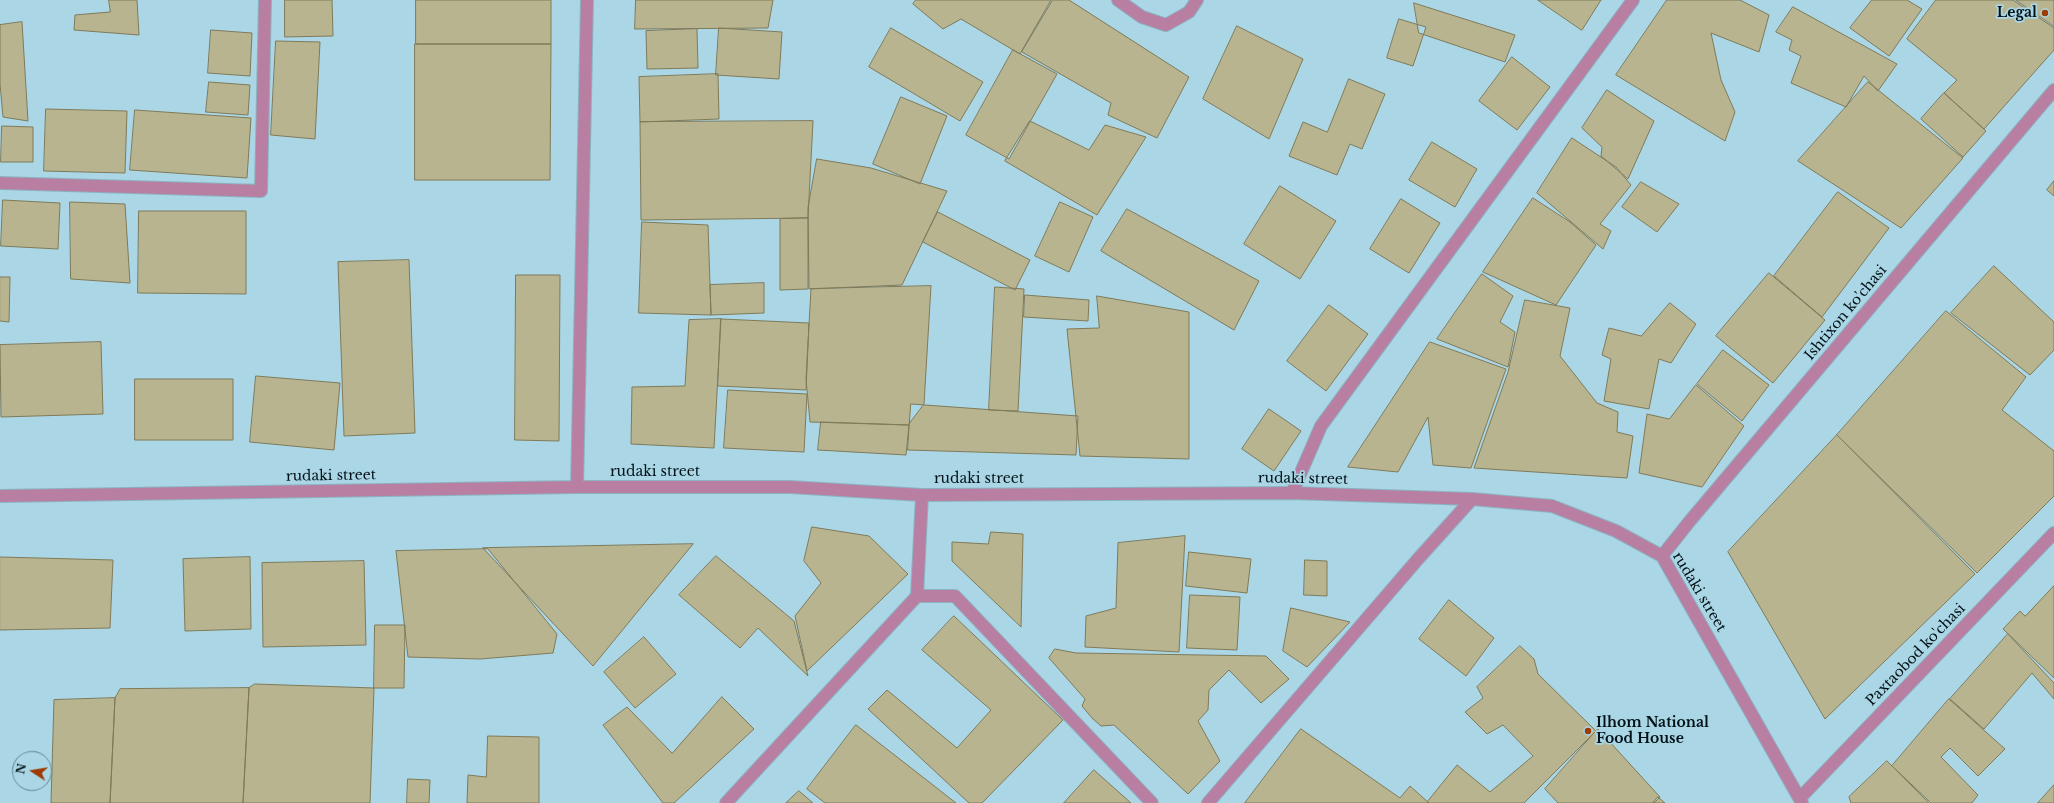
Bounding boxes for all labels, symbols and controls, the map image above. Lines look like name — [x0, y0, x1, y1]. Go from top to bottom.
place label: Legal — [1997, 5, 2037, 21]
marker: Legal — [2040, 8, 2050, 18]
street label: Ishtixon ko'chasi — [1801, 262, 1891, 364]
street label: rudaki street — [610, 464, 700, 480]
street label: rudaki street — [286, 467, 376, 485]
street label: rudaki street — [1258, 470, 1348, 488]
street label: rudaki street — [934, 471, 1024, 487]
street label: rudaki street — [1669, 549, 1729, 635]
street label: Paxtaobod ko'chasi — [1863, 600, 1969, 710]
place label: Ilhom National Food House — [1596, 715, 1709, 748]
marker: Ilhom National Food House — [1583, 726, 1593, 736]
north arrow — [12, 751, 52, 791]
text: N — [13, 762, 29, 775]

